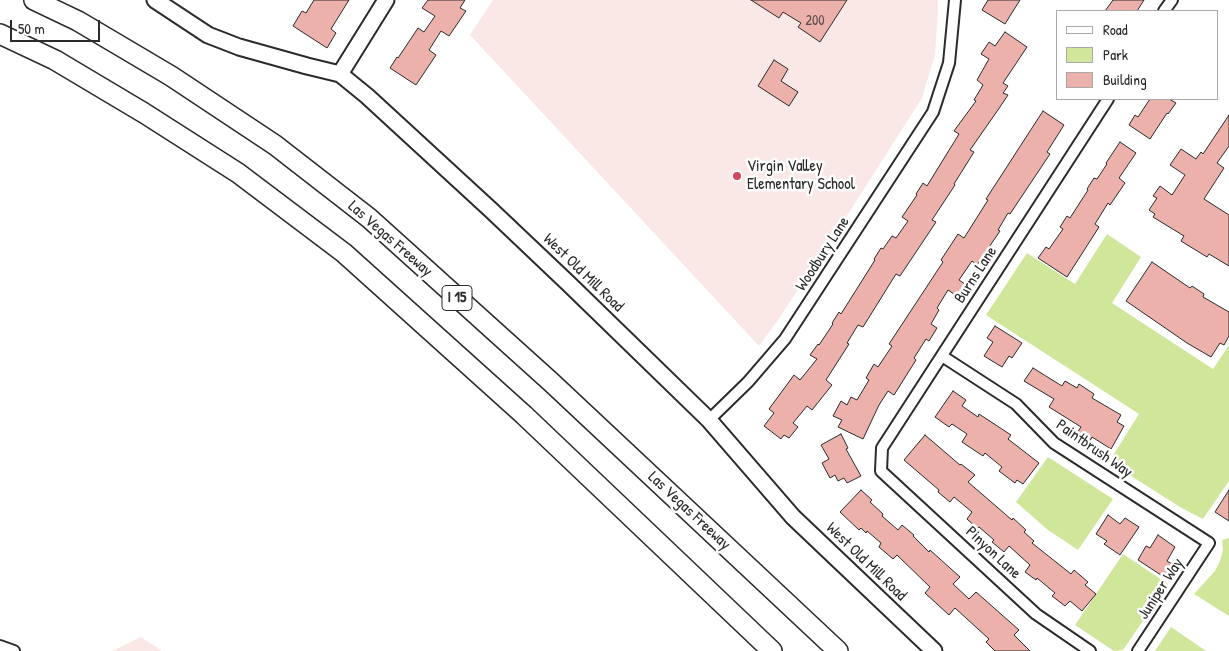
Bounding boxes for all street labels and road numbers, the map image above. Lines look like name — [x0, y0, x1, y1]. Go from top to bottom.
street label: Las Vegas Freeway — [344, 197, 436, 281]
street label: Woodbury Lane — [792, 213, 854, 295]
street label: West Old Mill Road — [539, 230, 627, 316]
street label: Burns Lane — [951, 243, 1001, 307]
road number: I 15 — [442, 286, 472, 310]
street label: Paintbrush Way — [1052, 416, 1136, 482]
street label: Las Vegas Freeway — [644, 468, 734, 554]
street label: West Old Mill Road — [822, 519, 910, 605]
street label: Pinyon Lane — [961, 523, 1025, 583]
street label: Juniper Way — [1134, 555, 1188, 623]

